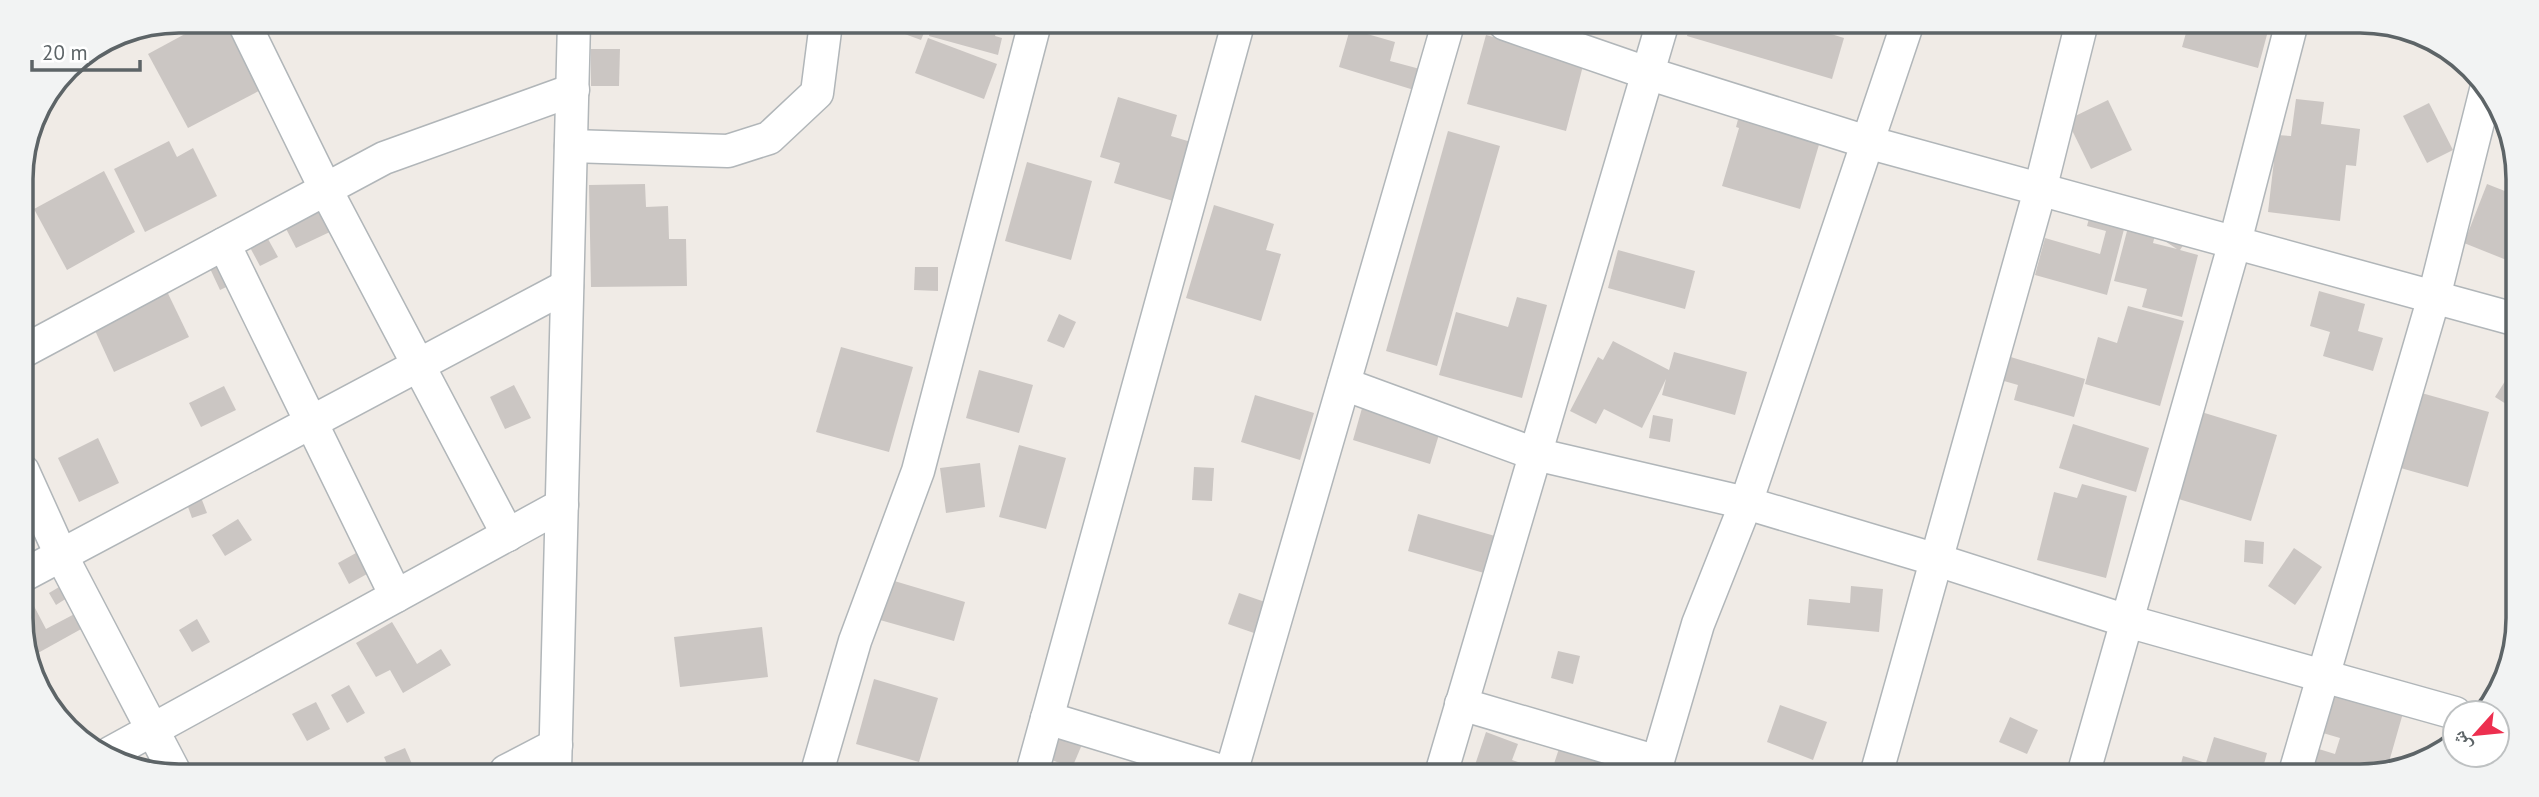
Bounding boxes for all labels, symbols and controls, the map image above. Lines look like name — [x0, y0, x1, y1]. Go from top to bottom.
scale bar — [32, 28, 140, 72]
text: 20 m — [42, 39, 88, 66]
north arrow — [2441, 699, 2511, 769]
text: ش — [2446, 727, 2476, 756]

